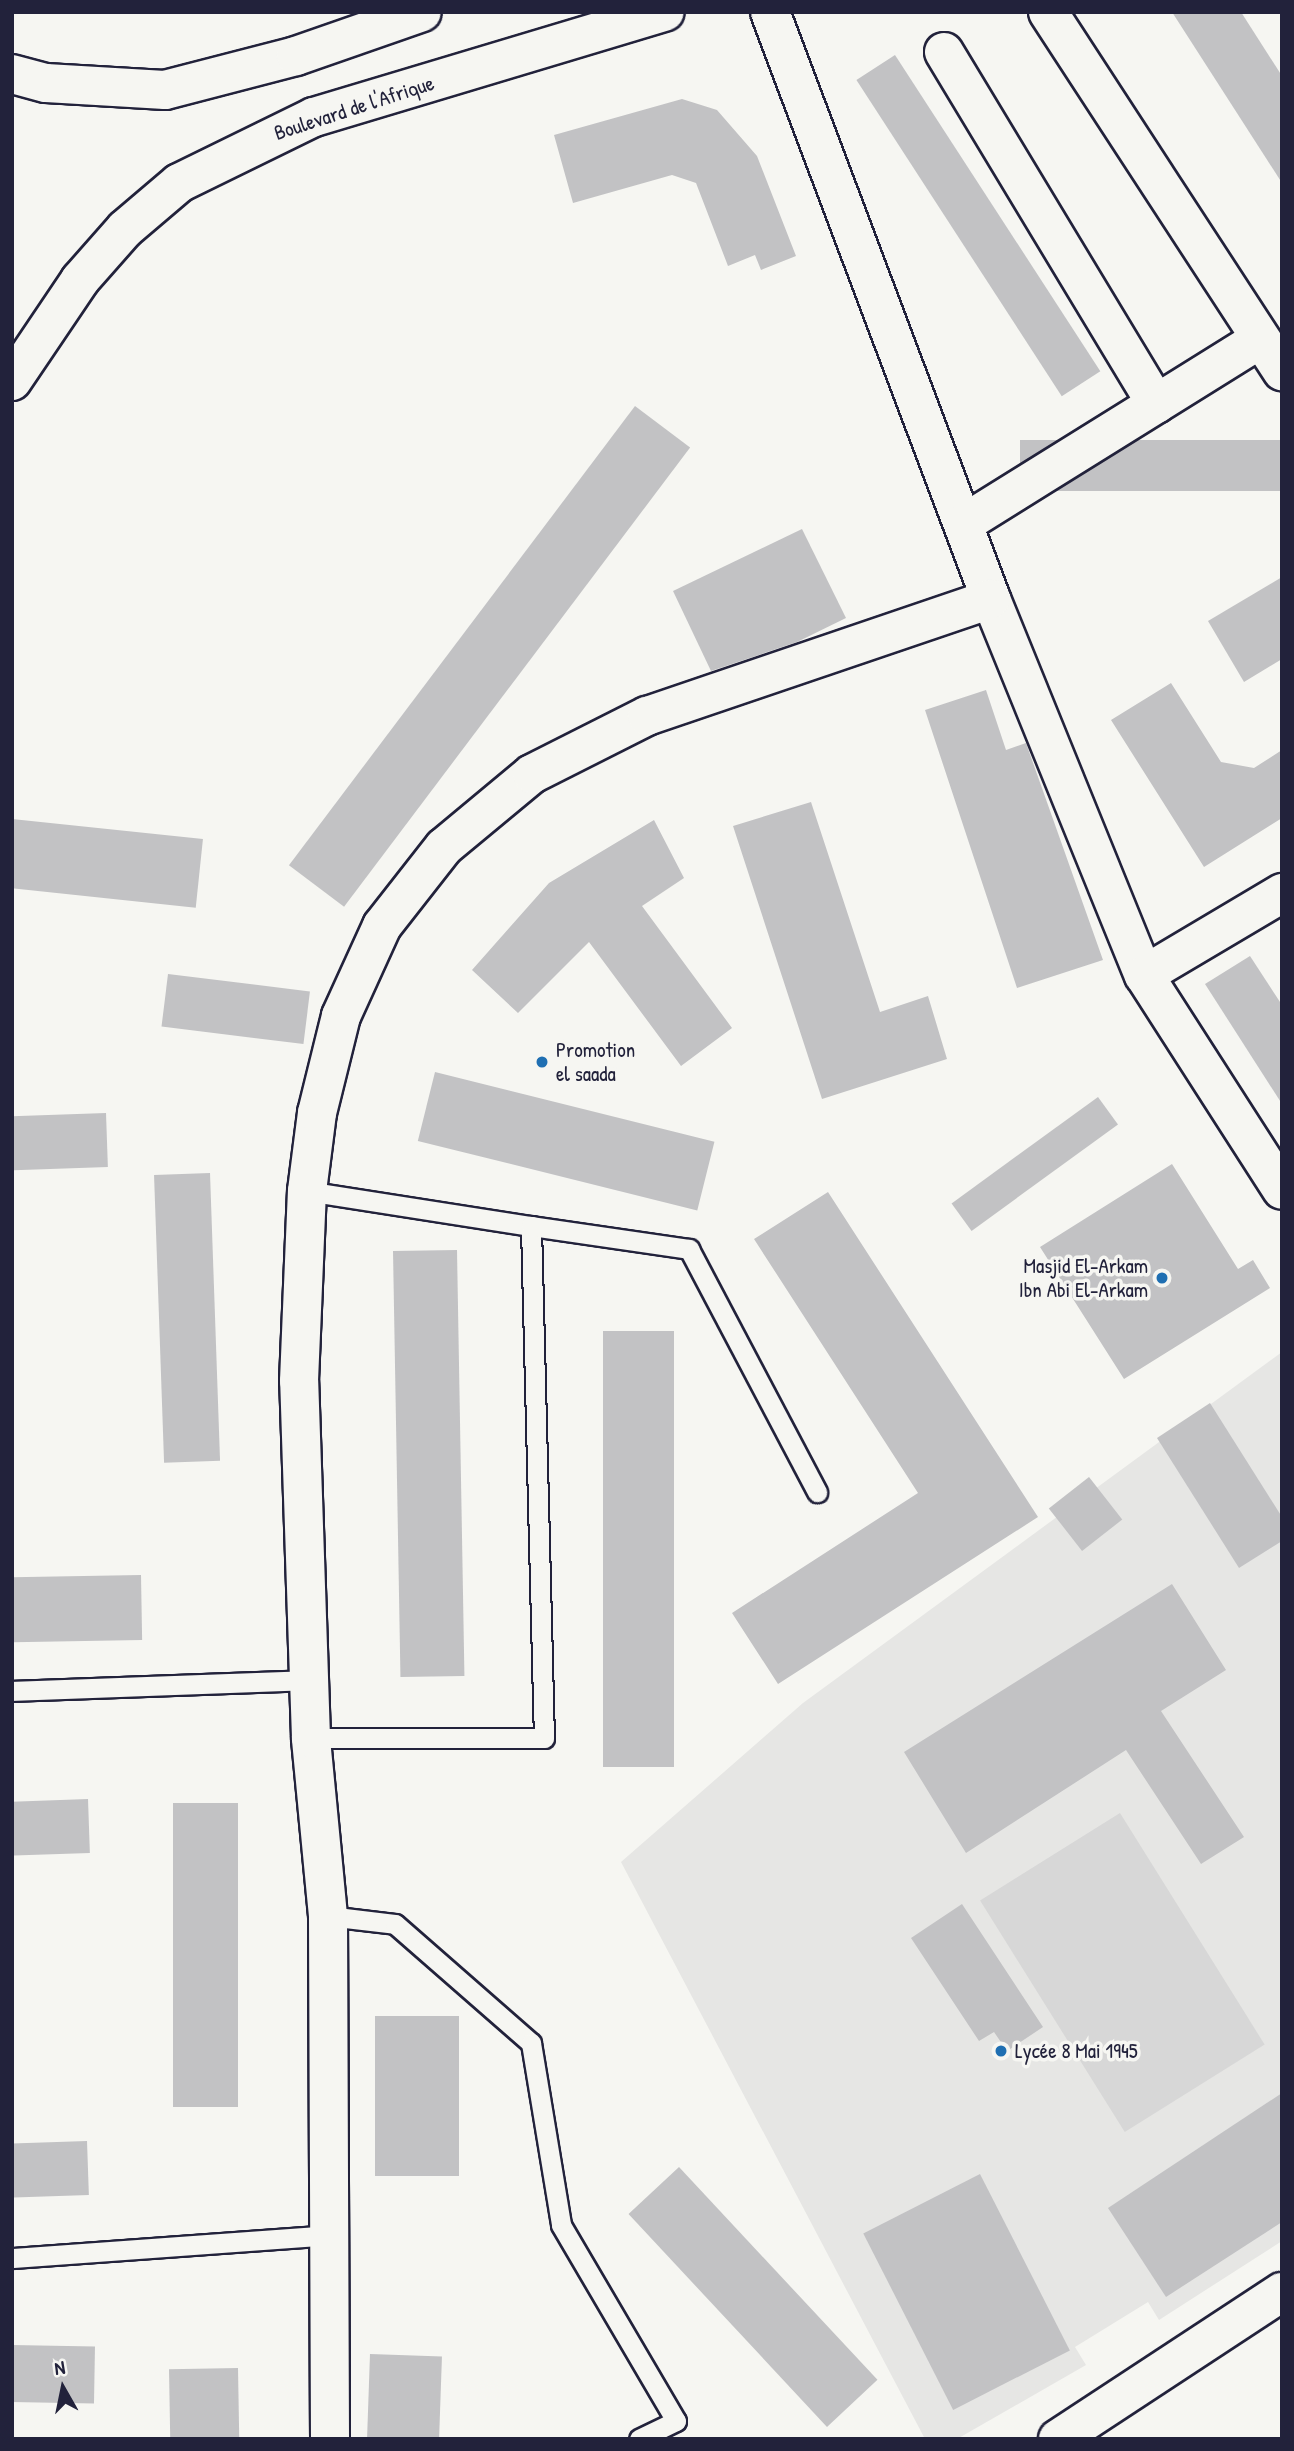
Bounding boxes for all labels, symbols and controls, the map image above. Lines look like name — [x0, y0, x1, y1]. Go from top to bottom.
street label: Boulevard de l'Afrique — [271, 70, 437, 146]
place label: Promotion el saada — [556, 1037, 635, 1087]
marker: Promotion el saada — [534, 1054, 550, 1070]
place label: Masjid El-Arkam Ibn Abi El-Arkam — [1019, 1253, 1148, 1303]
marker: Masjid El-Arkam Ibn Abi El-Arkam — [1154, 1270, 1170, 1286]
place label: Lycée 8 Mai 1945 — [1015, 2038, 1138, 2064]
marker: Lycée 8 Mai 1945 — [993, 2043, 1009, 2059]
north arrow — [28, 2353, 98, 2423]
text: N — [53, 2354, 67, 2381]

